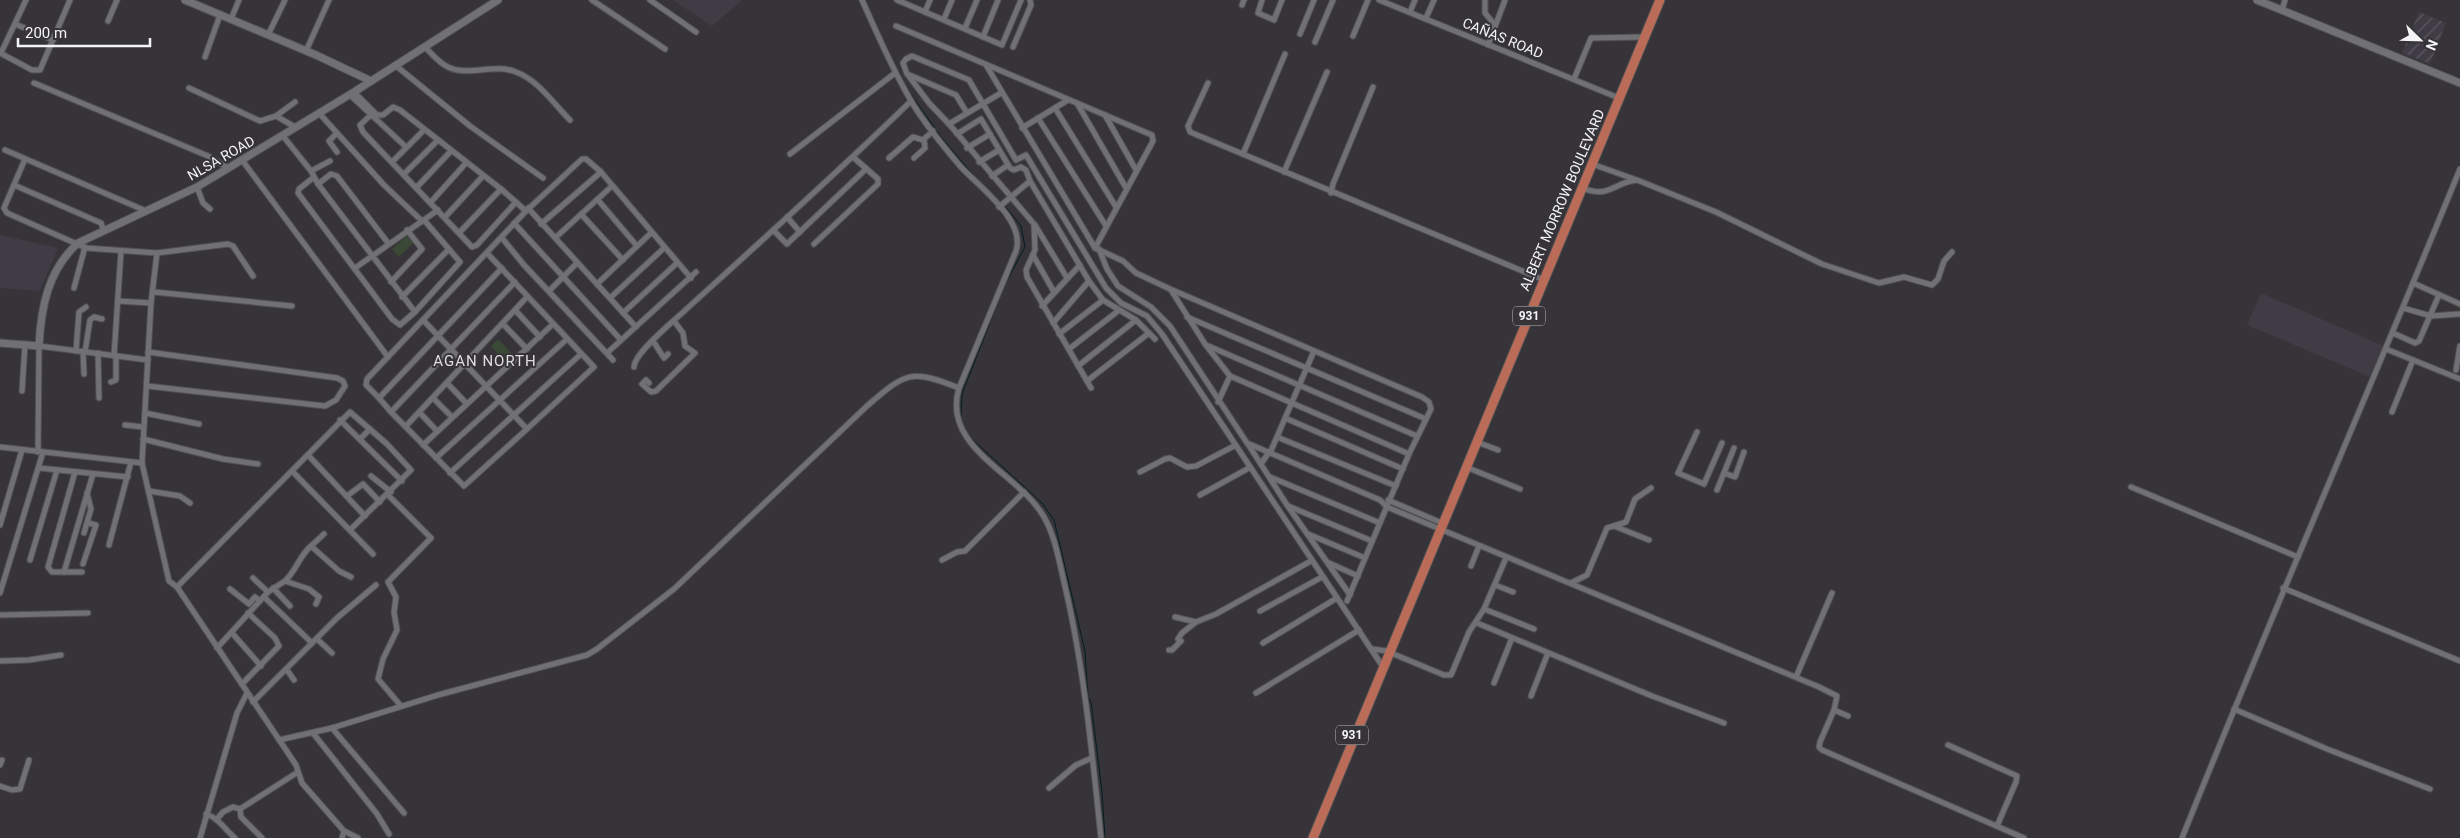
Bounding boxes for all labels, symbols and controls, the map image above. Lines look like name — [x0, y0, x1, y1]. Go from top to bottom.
street label: CAÑAS ROAD — [1460, 14, 1546, 61]
scale bar — [18, 15, 150, 47]
north arrow — [2395, 15, 2445, 65]
text: 200 m — [25, 24, 67, 42]
text: N — [2423, 37, 2441, 53]
street label: ALBERT MORROW BOULEVARD — [1516, 107, 1608, 293]
street label: NLSA ROAD — [185, 132, 257, 184]
road number: 931 — [1513, 306, 1545, 326]
district label: AGAN NORTH — [433, 352, 537, 370]
road number: 931 — [1336, 726, 1368, 744]

